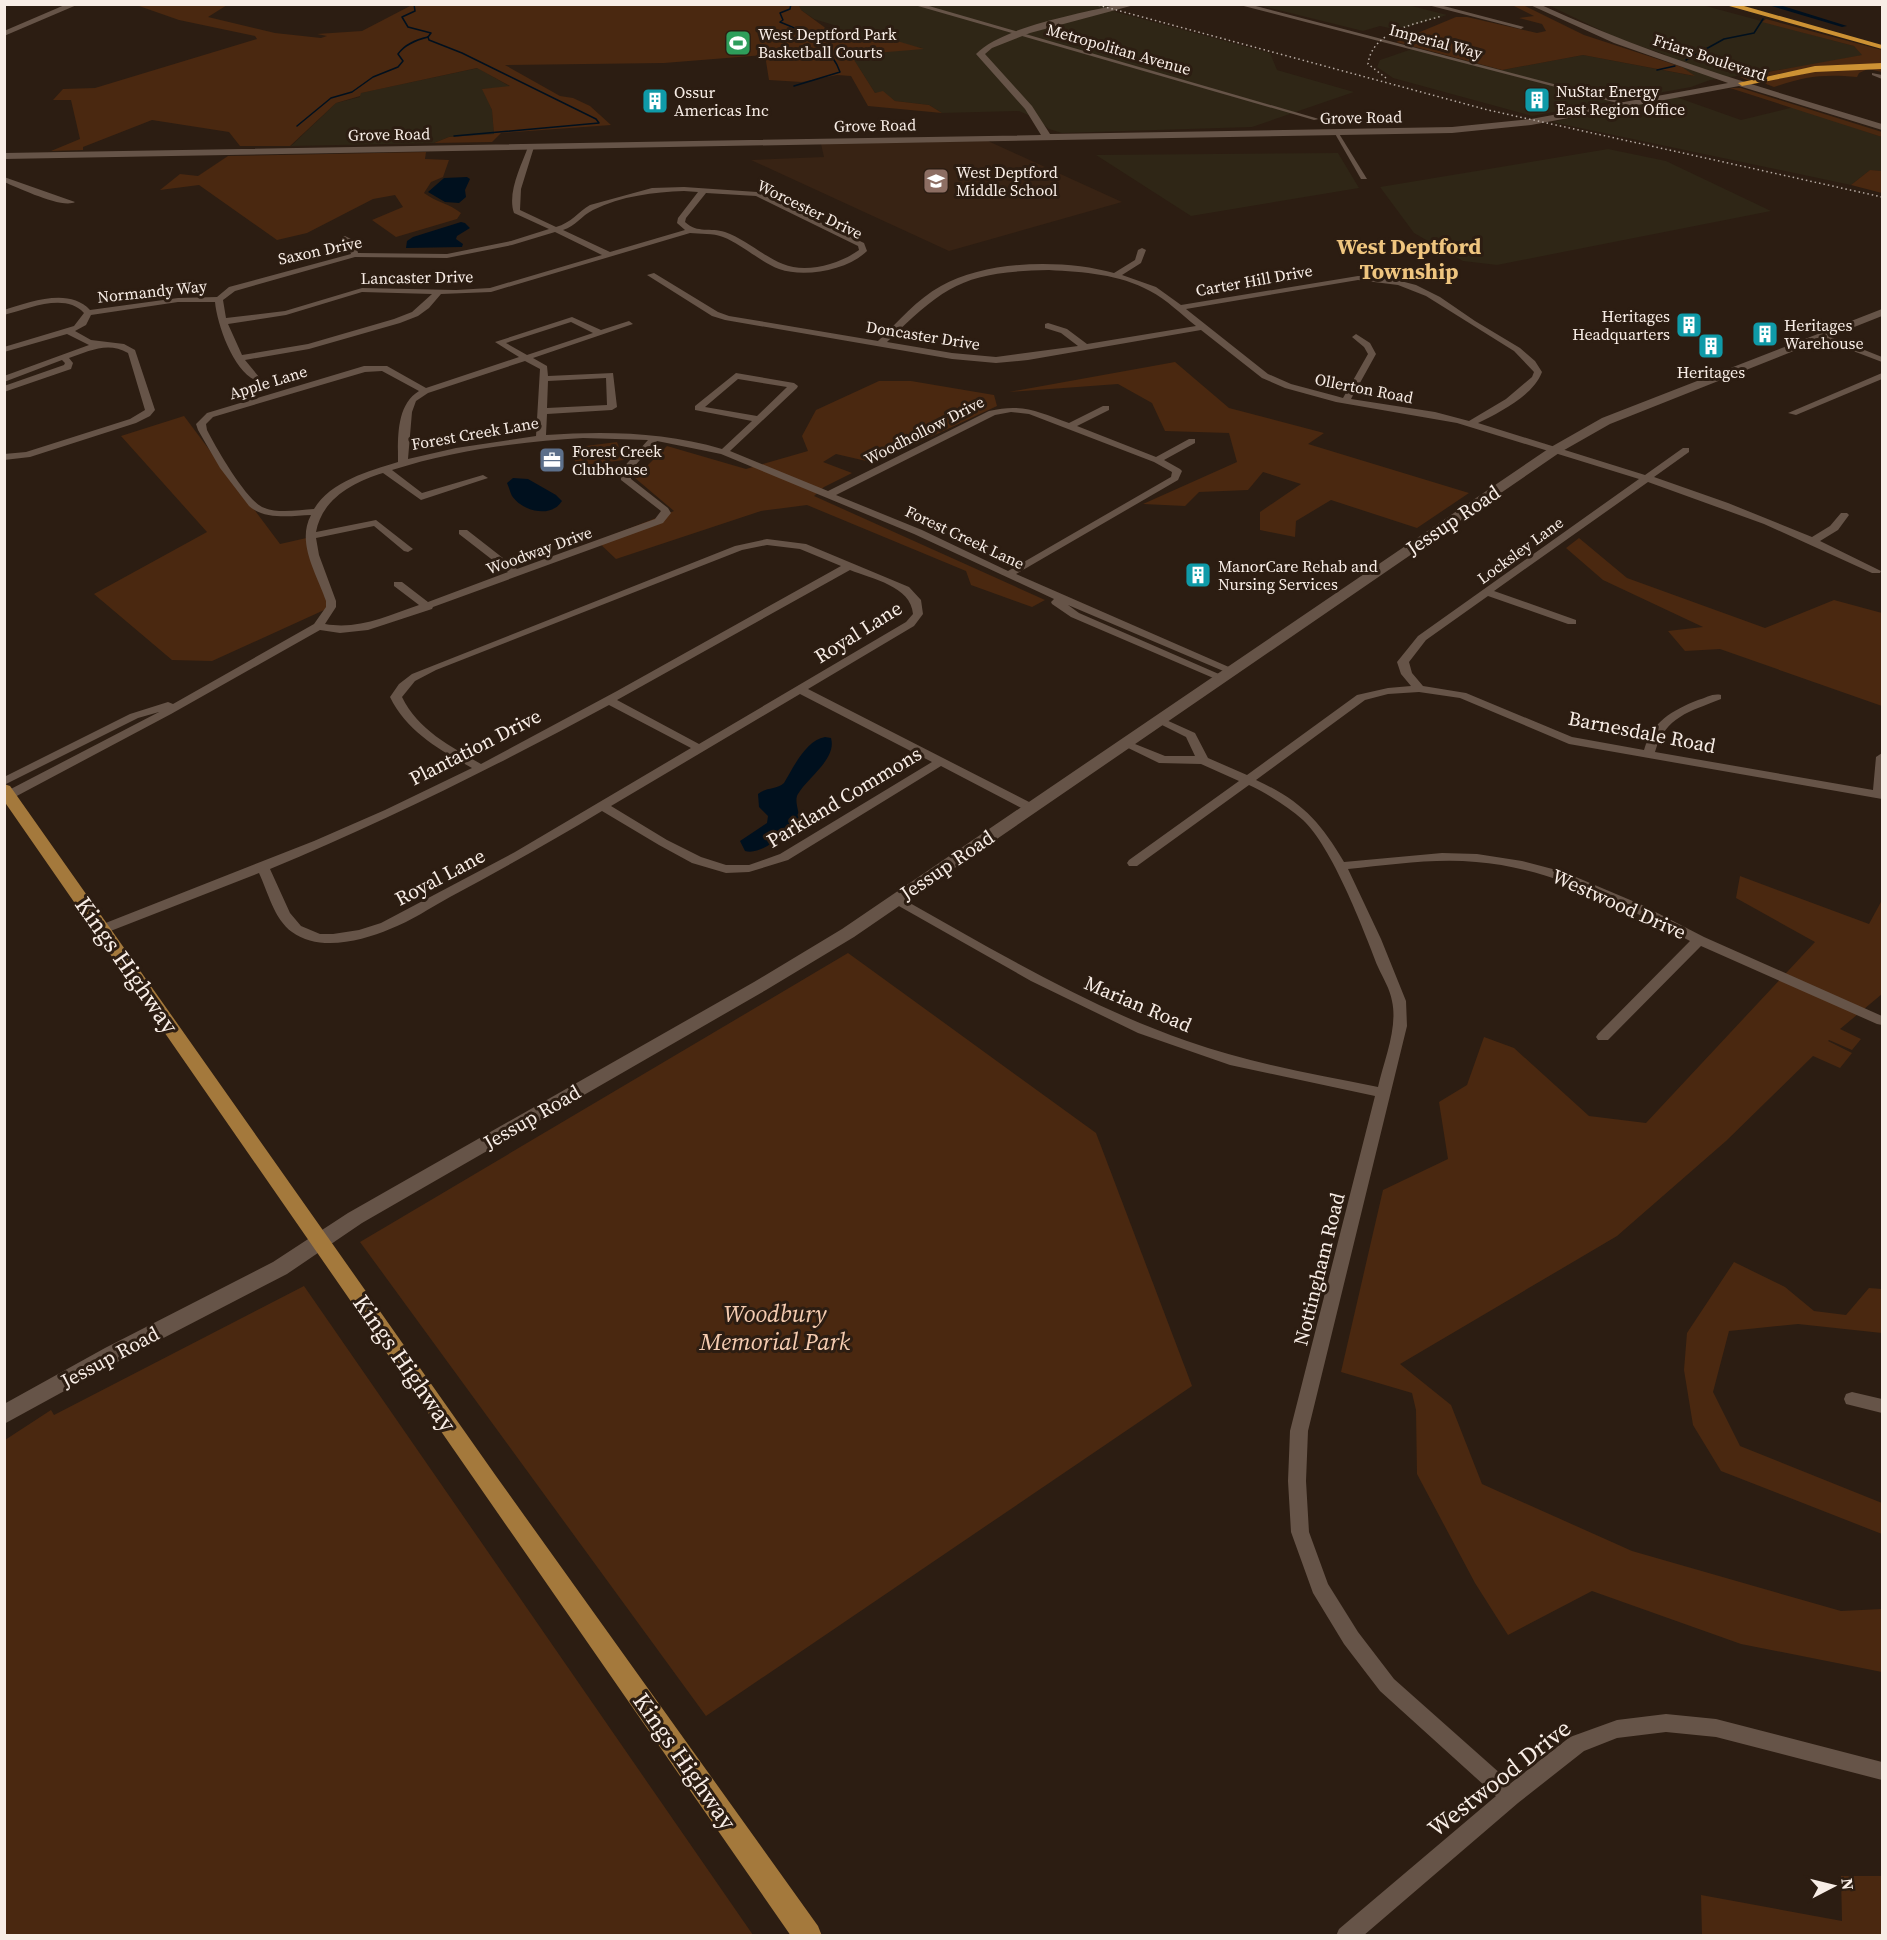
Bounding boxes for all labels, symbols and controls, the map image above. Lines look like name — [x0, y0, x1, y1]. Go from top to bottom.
street label: Metropolitan Avenue — [1044, 18, 1194, 80]
street label: Imperial Way — [1387, 18, 1486, 64]
place label: West Deptford Park Basketball Courts — [758, 23, 897, 63]
sports icon: West Deptford Park Basketball Courts — [723, 28, 753, 58]
street label: Friars Boulevard — [1650, 28, 1770, 86]
place label: NuStar Energy East Region Office — [1556, 80, 1685, 120]
place label: Ossur Americas Inc — [674, 81, 769, 121]
building icon: NuStar Energy East Region Office — [1522, 85, 1552, 115]
building icon: Ossur Americas Inc — [640, 86, 670, 116]
street label: Grove Road — [1320, 105, 1402, 129]
street label: Grove Road — [834, 113, 916, 137]
street label: Grove Road — [348, 122, 430, 146]
place label: West Deptford Middle School — [956, 161, 1058, 201]
school or university icon: West Deptford Middle School — [921, 166, 951, 196]
street label: Worcester Drive — [753, 174, 867, 244]
street label: Saxon Drive — [276, 230, 364, 270]
district label: West Deptford Township — [1337, 231, 1481, 286]
street label: Carter Hill Drive — [1194, 259, 1314, 301]
street label: Lancaster Drive — [361, 265, 473, 289]
street label: Normandy Way — [96, 274, 209, 308]
place label: Heritages Headquarters — [1572, 305, 1670, 345]
building icon: Heritages Headquarters — [1674, 310, 1704, 340]
place label: Heritages Warehouse — [1784, 314, 1864, 354]
street label: Doncaster Drive — [864, 315, 982, 355]
building icon: Heritages Warehouse — [1750, 319, 1780, 349]
building icon: Heritages — [1696, 331, 1726, 361]
street label: Apple Lane — [226, 360, 310, 404]
place label: Heritages — [1677, 361, 1745, 383]
street label: Ollerton Road — [1313, 368, 1415, 408]
street label: Woodhollow Drive — [860, 390, 988, 470]
street label: Forest Creek Lane — [410, 411, 540, 455]
place label: Forest Creek Clubhouse — [572, 440, 662, 480]
office icon: Forest Creek Clubhouse — [537, 445, 567, 475]
street label: Jessup Road — [1400, 478, 1506, 562]
street label: Forest Creek Lane — [902, 500, 1028, 574]
street label: Locksley Lane — [1472, 511, 1568, 589]
street label: Woodway Drive — [483, 521, 595, 579]
place label: ManorCare Rehab and Nursing Services — [1218, 555, 1378, 595]
building icon: ManorCare Rehab and Nursing Services — [1183, 560, 1213, 590]
street label: Royal Lane — [809, 594, 907, 670]
street label: Plantation Drive — [404, 702, 546, 792]
street label: Barnesdale Road — [1566, 704, 1719, 760]
street label: Parkland Commons — [761, 740, 927, 854]
street label: Jessup Road — [894, 823, 1000, 907]
street label: Royal Lane — [390, 841, 490, 913]
street label: Westwood Drive — [1547, 862, 1691, 946]
street label: Kings Highway — [68, 890, 187, 1041]
street label: Marian Road — [1080, 969, 1197, 1039]
street label: Jessup Road — [477, 1078, 586, 1157]
street label: Nottingham Road — [1286, 1189, 1352, 1348]
street label: Kings Highway — [346, 1288, 465, 1439]
park label: Woodbury Memorial Park — [699, 1297, 851, 1358]
street label: Jessup Road — [55, 1319, 165, 1395]
street label: Kings Highway — [626, 1686, 745, 1837]
street label: Westwood Drive — [1421, 1712, 1577, 1844]
north arrow — [1803, 1856, 1863, 1916]
text: N — [1836, 1877, 1860, 1892]

